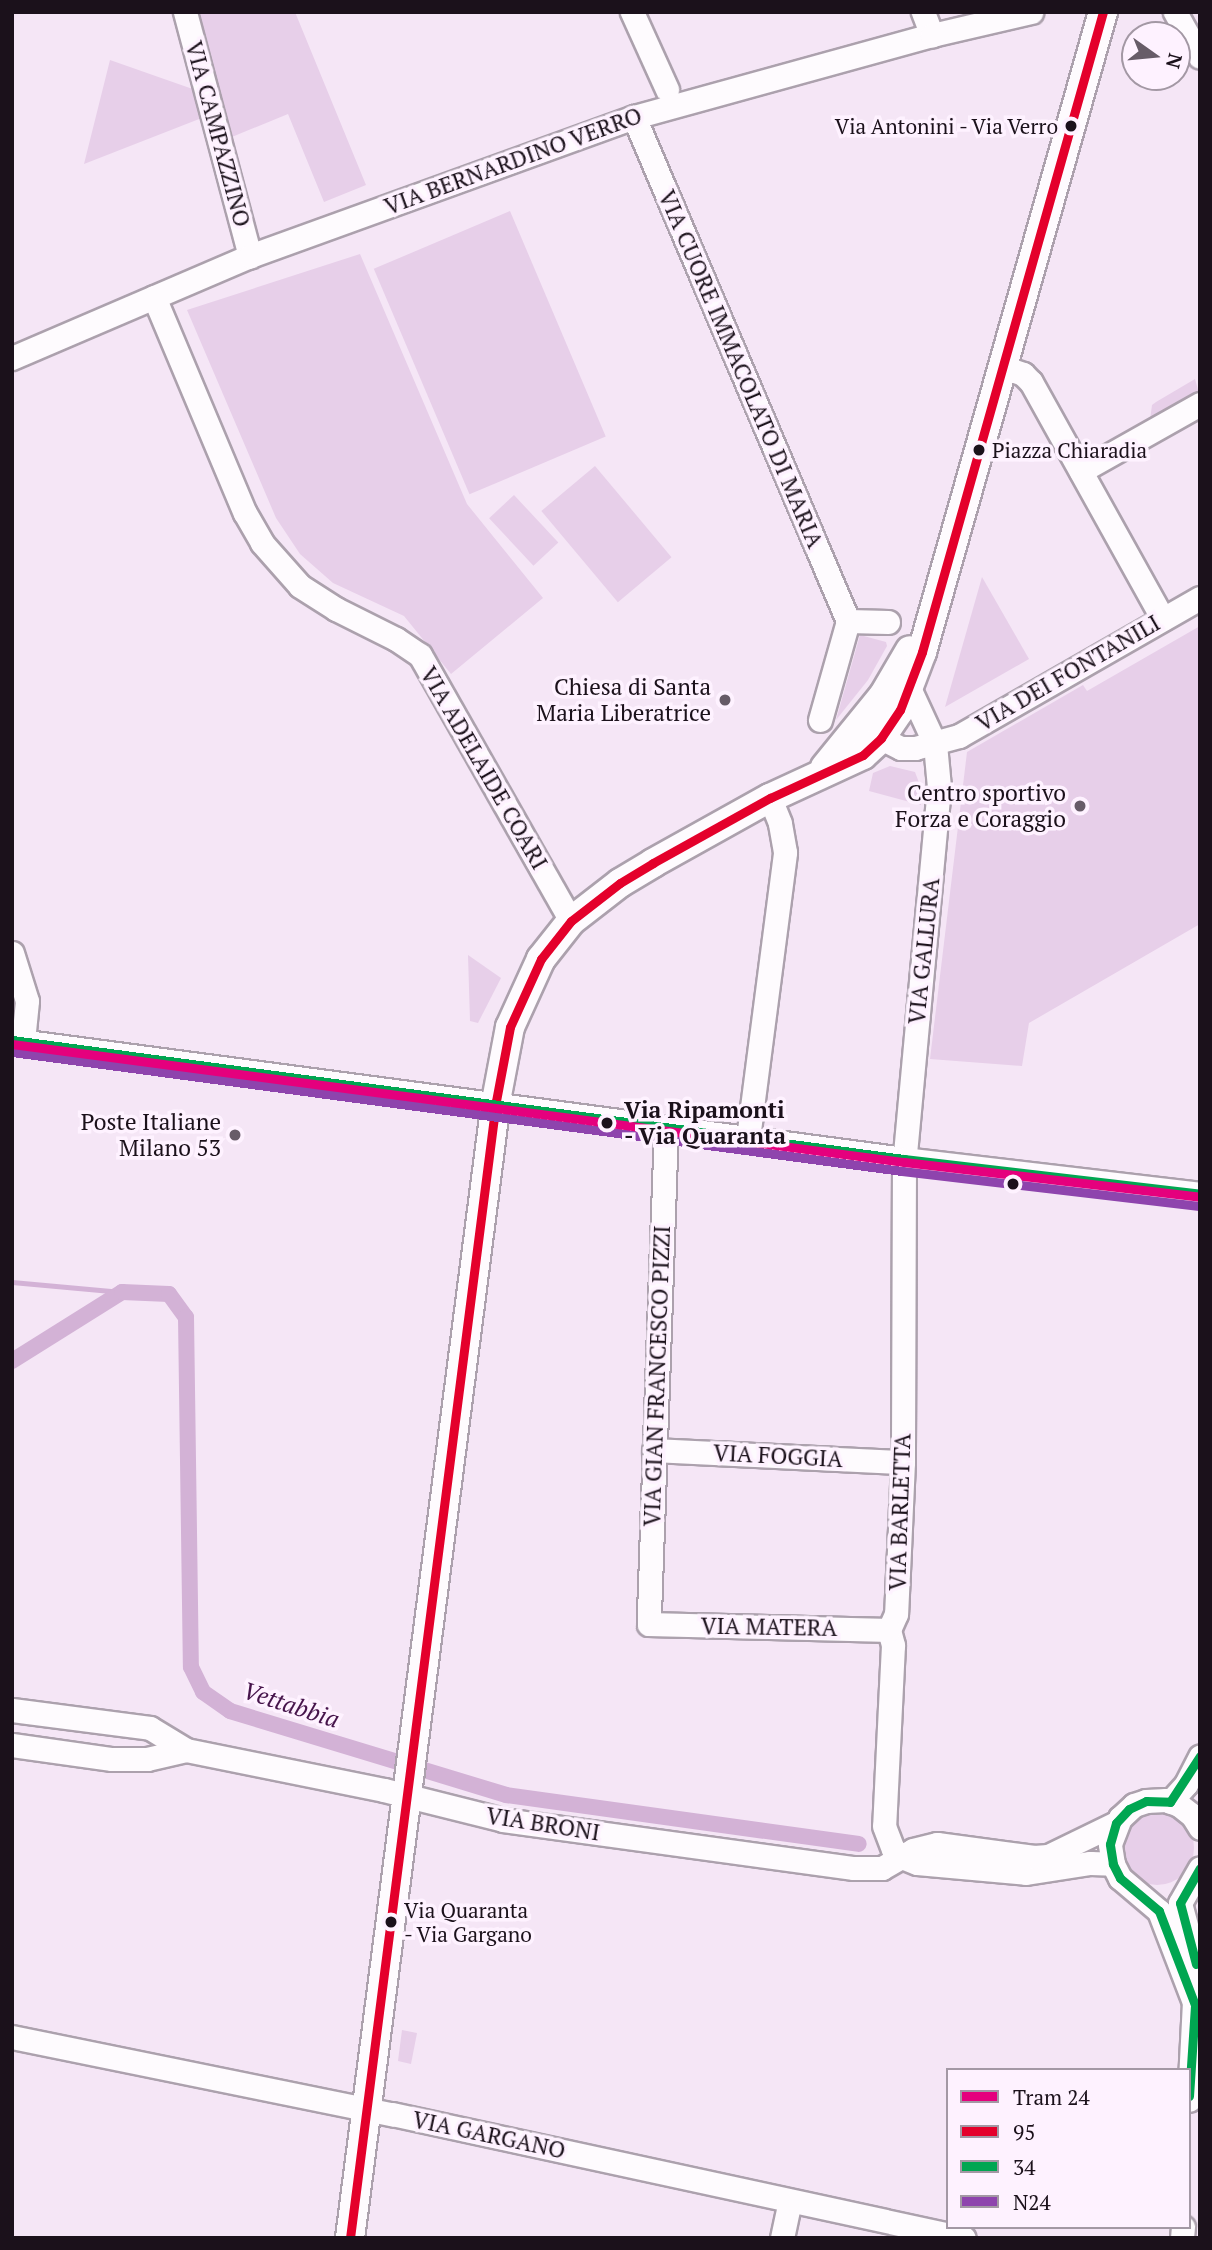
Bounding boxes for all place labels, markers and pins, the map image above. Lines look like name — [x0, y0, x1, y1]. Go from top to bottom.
place label: Via Antonini - Via Verro — [832, 113, 1058, 139]
marker: Via Antonini - Via Verro — [1064, 119, 1078, 133]
place label: Piazza Chiaradia — [992, 437, 1147, 463]
marker: Piazza Chiaradia — [972, 443, 986, 457]
place label: Chiesa di Santa Maria Liberatrice — [536, 673, 711, 727]
marker: Chiesa di Santa Maria Liberatrice — [717, 692, 733, 708]
place label: Centro sportivo Forza e Coraggio — [895, 779, 1066, 833]
marker: Centro sportivo Forza e Coraggio — [1072, 798, 1088, 814]
place label: Via Ripamonti - Via Quaranta — [624, 1096, 787, 1150]
place label: Poste Italiane Milano 53 — [81, 1108, 221, 1162]
marker: Via Ripamonti - Via Quaranta — [596, 1112, 618, 1134]
marker: Poste Italiane Milano 53 — [227, 1127, 243, 1143]
unlabelled marker — [1006, 1177, 1020, 1191]
place label: Via Quaranta - Via Gargano — [404, 1897, 533, 1947]
marker: Via Quaranta - Via Gargano — [384, 1915, 398, 1929]

